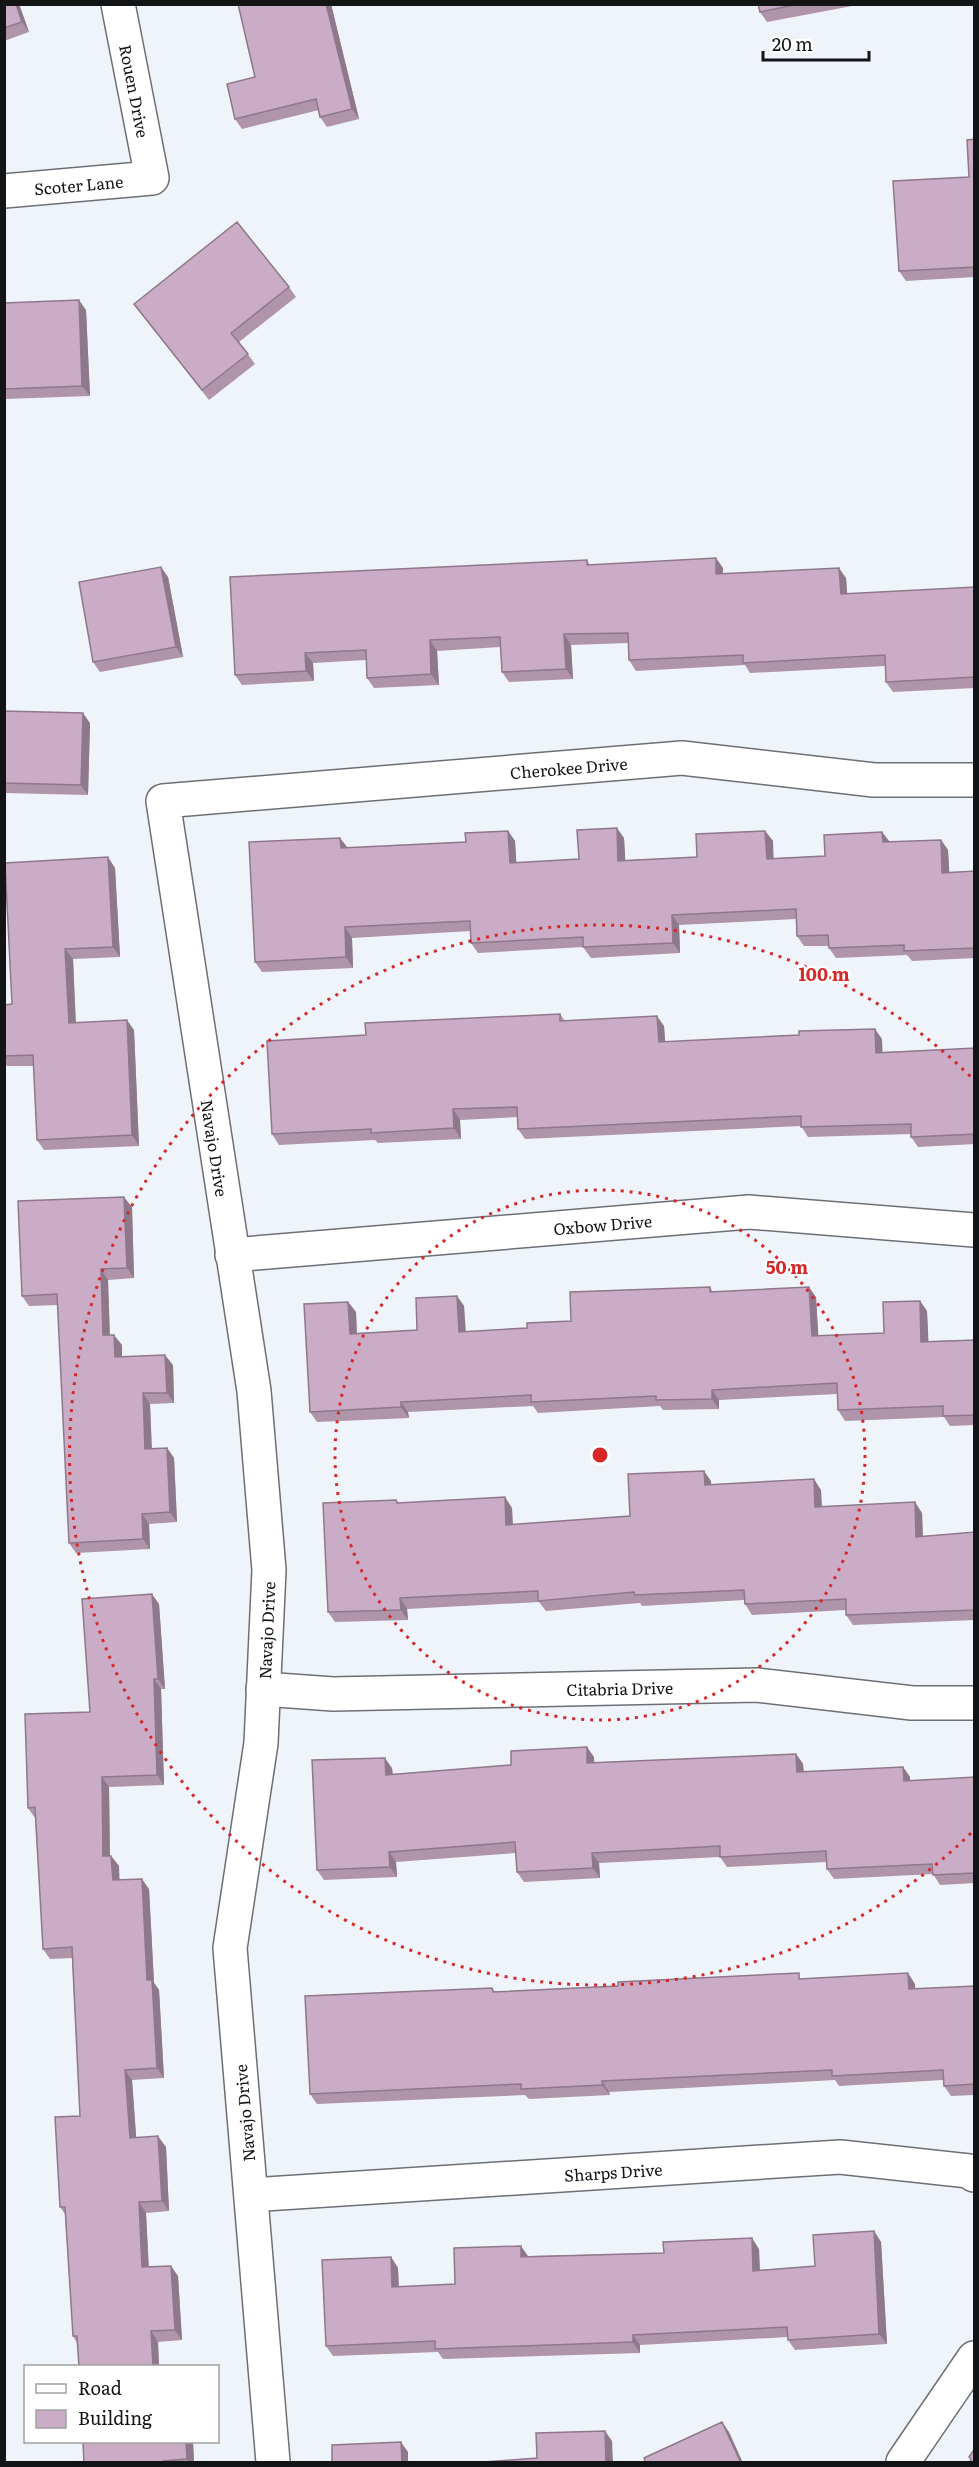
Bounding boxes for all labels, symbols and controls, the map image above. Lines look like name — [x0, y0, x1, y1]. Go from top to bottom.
scale bar — [763, 24, 870, 62]
text: 20 m — [772, 30, 813, 57]
street label: Rouen Drive — [114, 42, 156, 140]
street label: Scoter Lane — [33, 169, 124, 200]
street label: Cherokee Drive — [509, 751, 628, 784]
text: 100 m — [798, 960, 850, 987]
street label: Navajo Drive — [196, 1098, 234, 1198]
street label: Oxbow Drive — [552, 1208, 653, 1240]
text: 50 m — [766, 1253, 808, 1280]
centre of rings — [590, 1445, 610, 1465]
street label: Navajo Drive — [252, 1581, 280, 1680]
street label: Citabria Drive — [566, 1675, 673, 1701]
street label: Navajo Drive — [228, 2063, 260, 2163]
street label: Sharps Drive — [563, 2156, 663, 2187]
legend — [24, 2365, 219, 2443]
text: Road — [78, 2374, 122, 2401]
text: Building — [78, 2404, 153, 2431]

